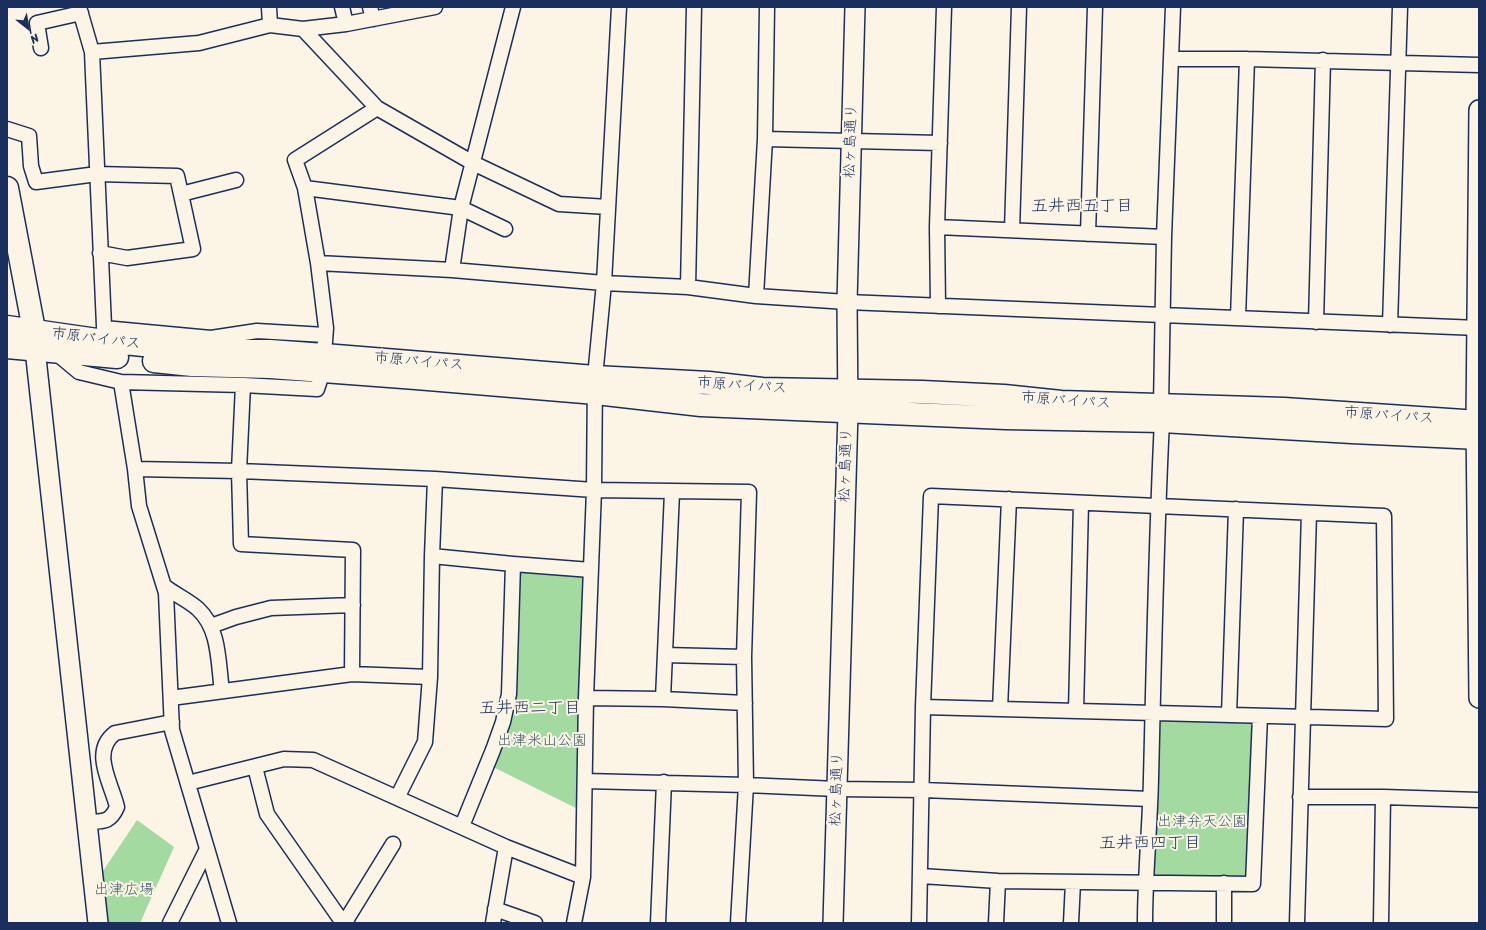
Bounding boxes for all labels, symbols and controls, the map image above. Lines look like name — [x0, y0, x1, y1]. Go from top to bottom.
north arrow — [8, 8, 48, 48]
text: N — [26, 29, 43, 49]
street label: 松ヶ島通り — [841, 103, 861, 179]
district label: 五井西五丁目 — [1031, 197, 1133, 217]
street label: 市原バイパス — [50, 325, 142, 353]
street label: 市原バイパス — [373, 349, 465, 375]
street label: 市原バイパス — [696, 374, 788, 398]
street label: 市原バイパス — [1020, 389, 1112, 413]
street label: 市原バイパス — [1343, 404, 1435, 428]
street label: 松ヶ島通り — [836, 427, 856, 503]
district label: 五井西二丁目 — [479, 699, 581, 719]
park label: 出津米山公園 — [497, 732, 587, 750]
street label: 松ヶ島通り — [827, 751, 847, 827]
park label: 出津弁天公園 — [1157, 813, 1247, 831]
district label: 五井西四丁目 — [1099, 834, 1201, 854]
park label: 出津広場 — [94, 881, 154, 899]

